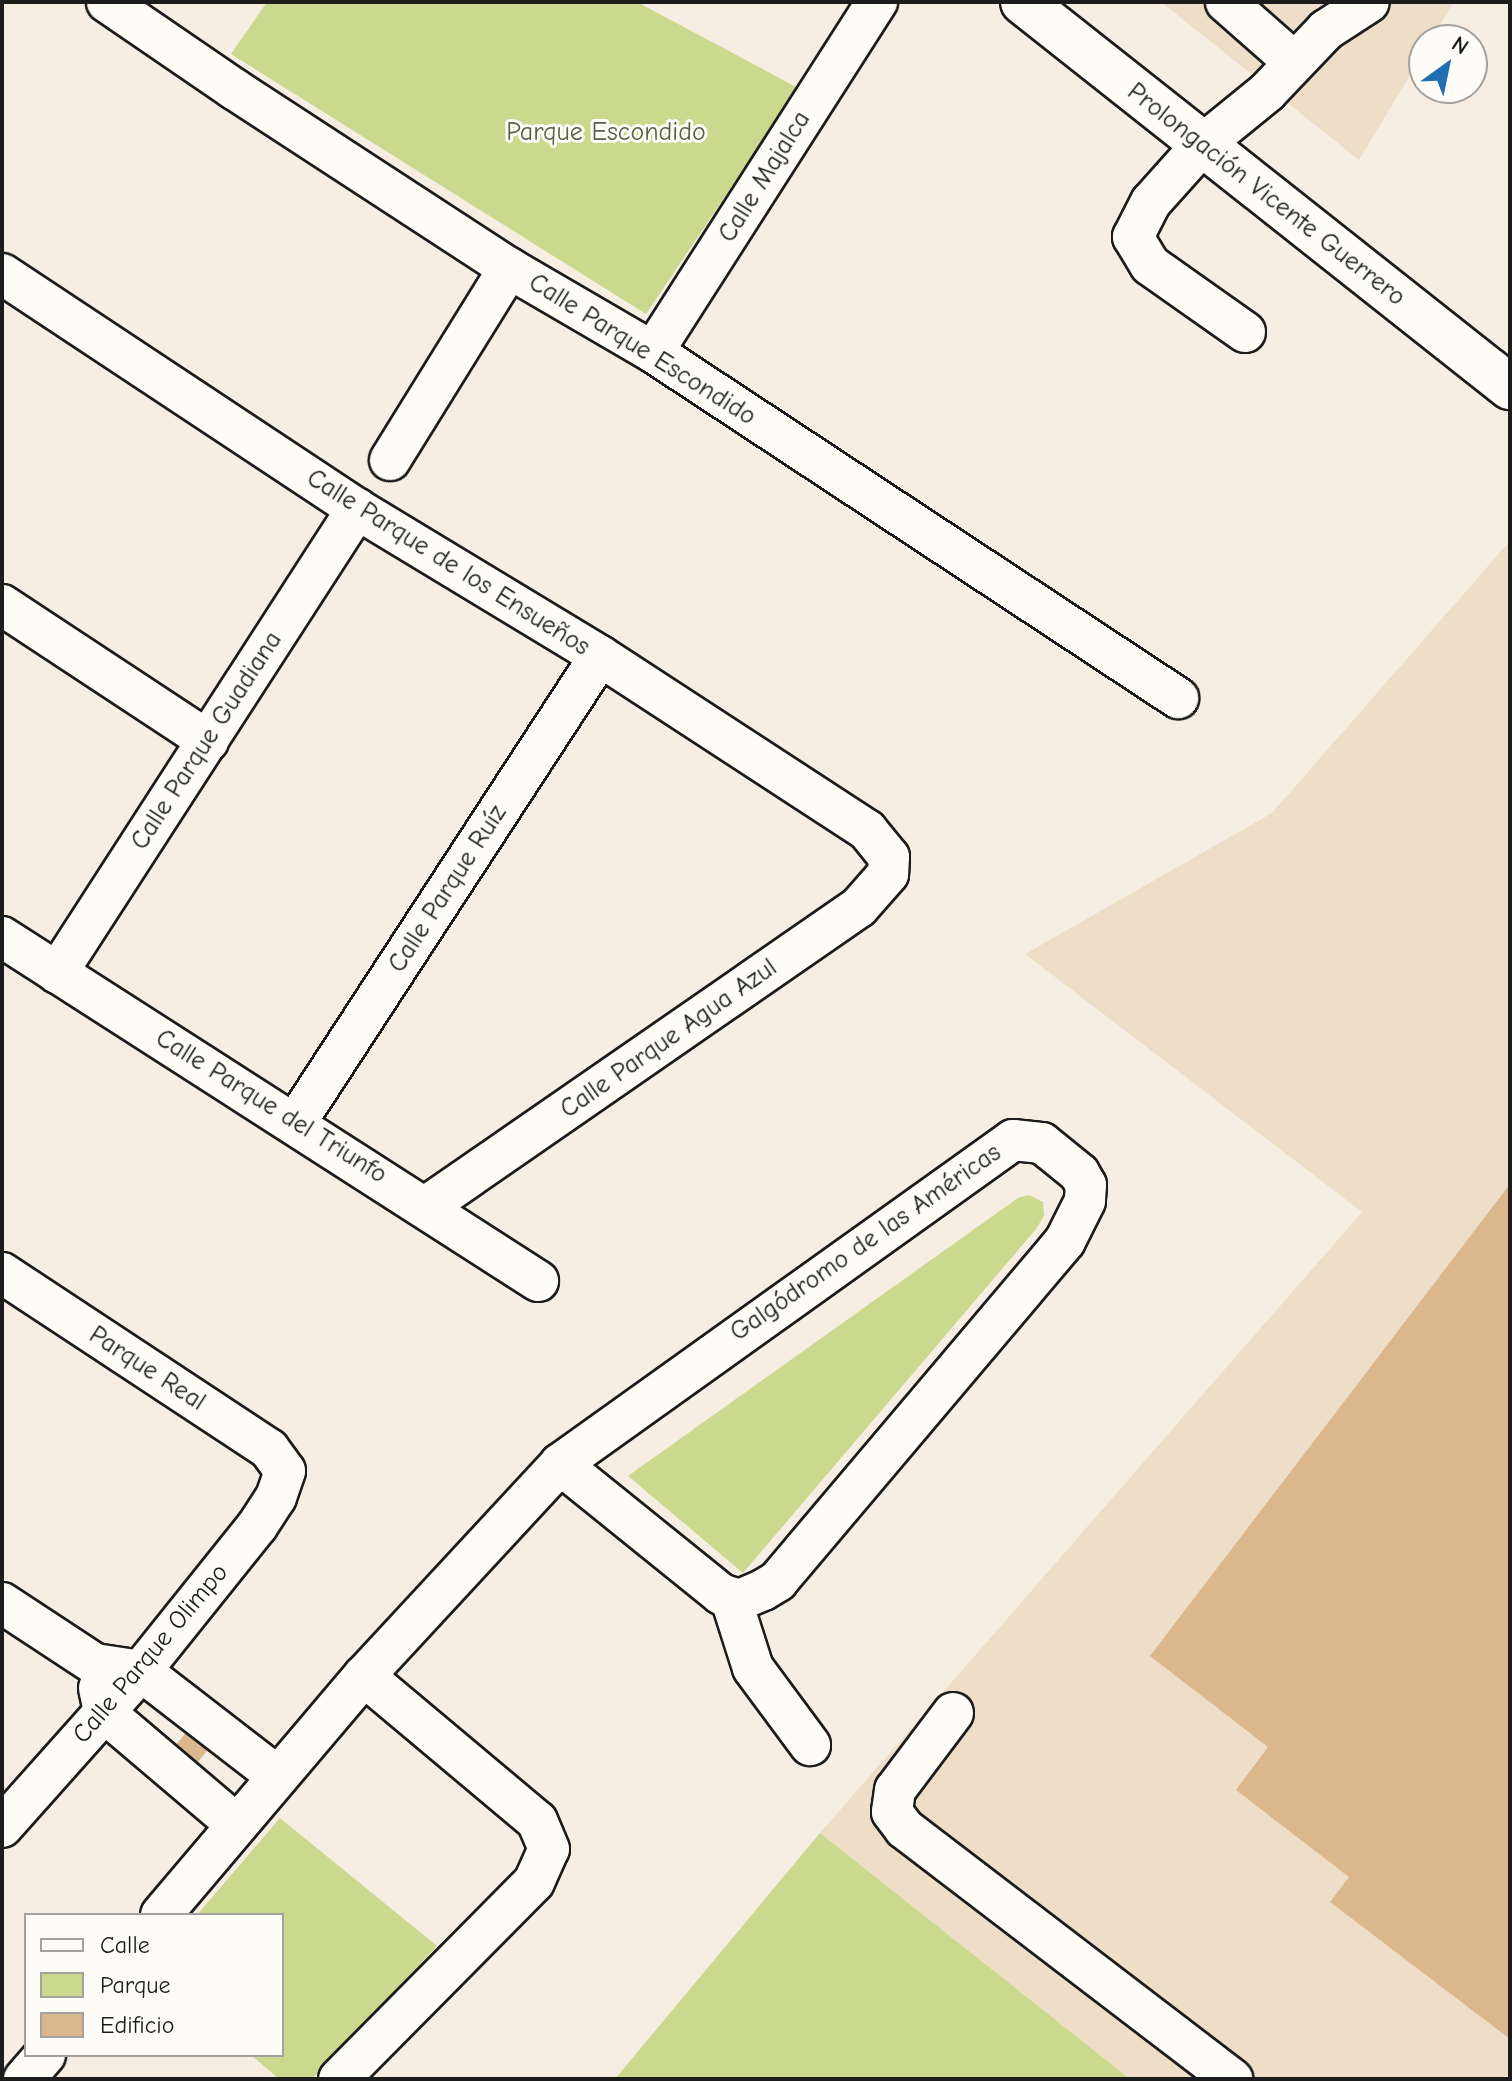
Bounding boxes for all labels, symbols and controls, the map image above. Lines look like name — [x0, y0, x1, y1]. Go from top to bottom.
north arrow — [1408, 24, 1488, 104]
text: N — [1447, 31, 1473, 60]
street label: Prolongación Vicente Guerrero — [1121, 77, 1411, 313]
street label: Calle Majalca — [712, 106, 818, 248]
park label: Parque Escondido — [506, 117, 706, 149]
street label: Calle Parque Escondido — [523, 267, 761, 433]
street label: Calle Parque de los Ensueños — [301, 463, 595, 663]
street label: Calle Parque Guadiana — [125, 626, 289, 856]
street label: Calle Parque Ruíz — [382, 799, 514, 979]
street label: Calle Parque Agua Azul — [555, 952, 783, 1126]
street label: Calle Parque del Triunfo — [150, 1023, 392, 1191]
street label: Galgódromo de las Américas — [725, 1137, 1007, 1349]
street label: Parque Real — [83, 1320, 211, 1418]
street label: Calle Parque Olimpo — [67, 1558, 235, 1750]
legend — [24, 1913, 284, 2057]
text: Calle — [100, 1931, 150, 1959]
text: Parque — [100, 1971, 171, 1999]
text: Edificio — [100, 2011, 175, 2039]

